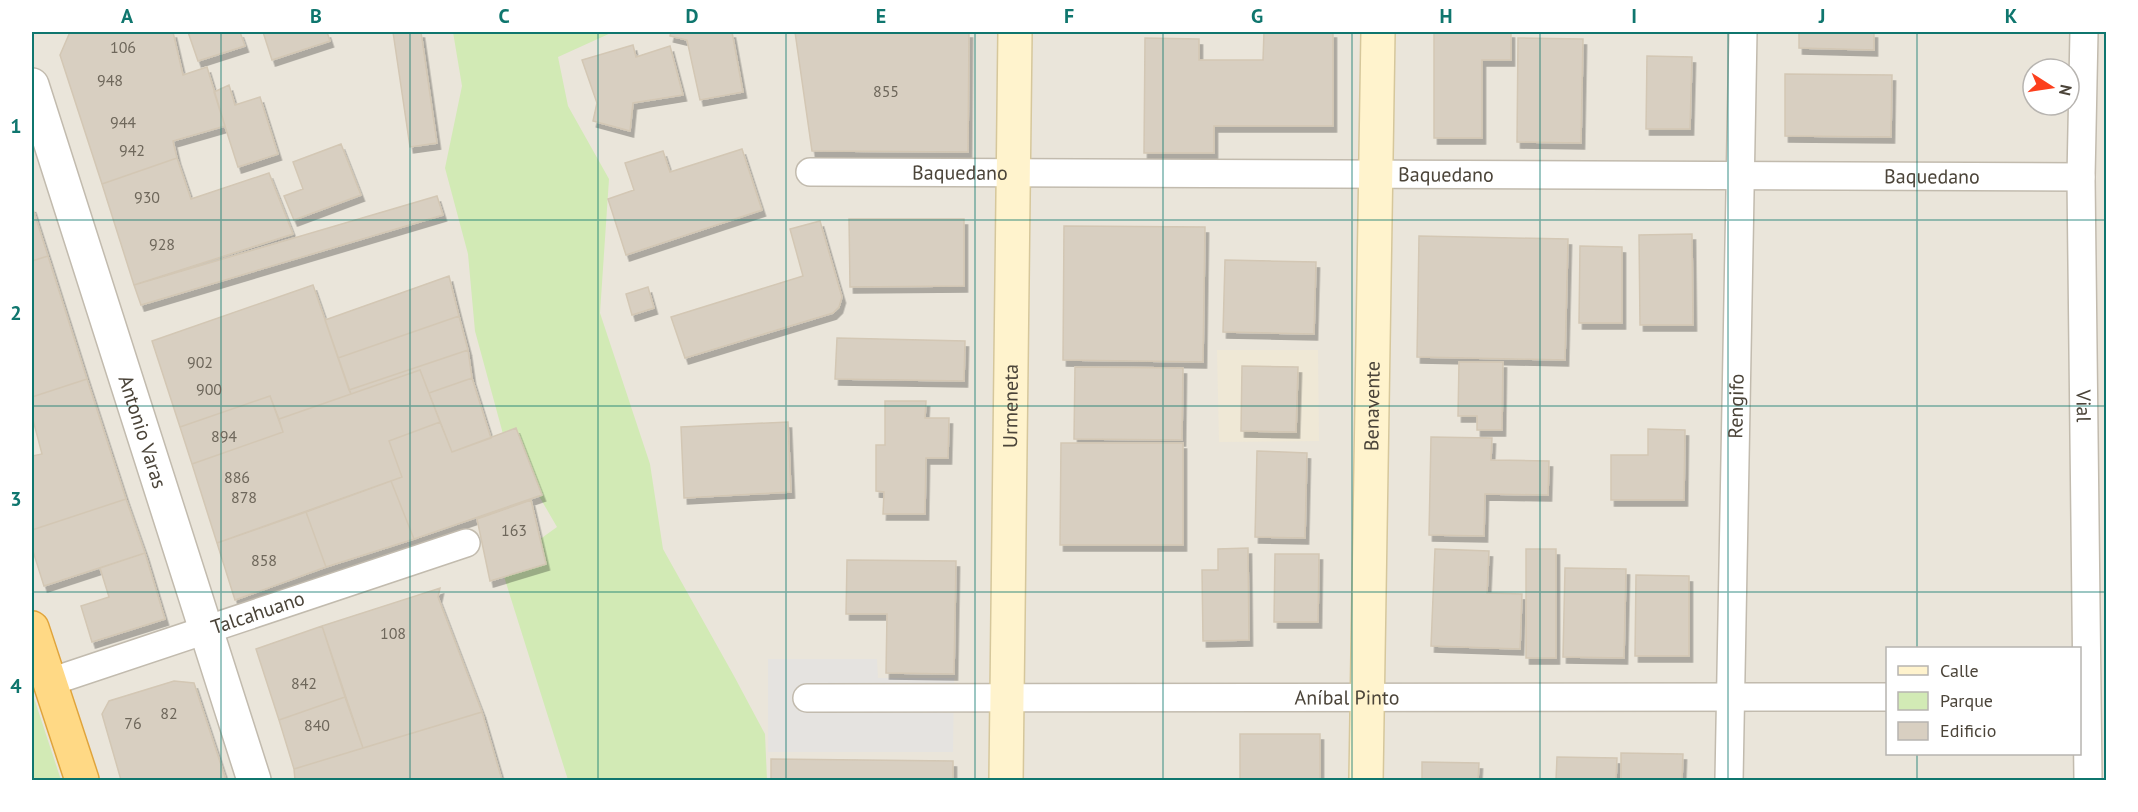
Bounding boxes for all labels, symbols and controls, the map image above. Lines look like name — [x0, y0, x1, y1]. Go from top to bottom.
text: A — [121, 3, 134, 29]
text: B — [310, 3, 322, 29]
text: C — [498, 3, 510, 29]
text: D — [686, 3, 699, 29]
text: E — [876, 3, 886, 29]
text: F — [1064, 3, 1074, 29]
text: G — [1251, 3, 1263, 29]
text: H — [1439, 3, 1453, 29]
text: I — [1631, 3, 1637, 29]
text: J — [1818, 3, 1825, 29]
text: K — [2005, 3, 2018, 29]
house number: 106 — [110, 37, 136, 57]
north arrow — [2021, 57, 2081, 117]
house number: 948 — [97, 70, 123, 90]
house number: 855 — [873, 81, 899, 101]
text: N — [2055, 83, 2077, 97]
house number: 944 — [110, 112, 136, 132]
text: 1 — [10, 113, 22, 139]
house number: 942 — [119, 140, 145, 160]
street label: Baquedano — [912, 159, 1008, 186]
street label: Baquedano — [1398, 161, 1494, 188]
street label: Baquedano — [1884, 163, 1980, 190]
house number: 930 — [134, 187, 160, 207]
house number: 928 — [149, 234, 175, 254]
text: 2 — [10, 300, 22, 326]
house number: 902 — [187, 352, 213, 372]
street label: Benavente — [1358, 361, 1386, 451]
street label: Urmeneta — [997, 364, 1024, 448]
street label: Antonio Varas — [113, 372, 173, 492]
street label: Rengifo — [1722, 373, 1750, 439]
house number: 900 — [196, 379, 222, 399]
street label: Vial — [2070, 389, 2097, 423]
house number: 894 — [211, 426, 237, 446]
house number: 886 — [224, 467, 250, 487]
text: 3 — [10, 486, 22, 512]
house number: 878 — [231, 487, 257, 507]
house number: 163 — [501, 520, 527, 540]
house number: 858 — [251, 550, 277, 570]
street label: Talcahuano — [208, 585, 308, 640]
house number: 108 — [380, 623, 406, 643]
legend — [1886, 647, 2081, 755]
text: Calle — [1940, 659, 1979, 682]
text: 4 — [10, 673, 22, 699]
house number: 842 — [291, 673, 317, 693]
street label: Aníbal Pinto — [1295, 684, 1399, 711]
text: Parque — [1940, 689, 1993, 712]
house number: 82 — [160, 703, 178, 723]
house number: 76 — [124, 713, 142, 733]
house number: 840 — [304, 715, 330, 735]
text: Edificio — [1940, 719, 1996, 742]

